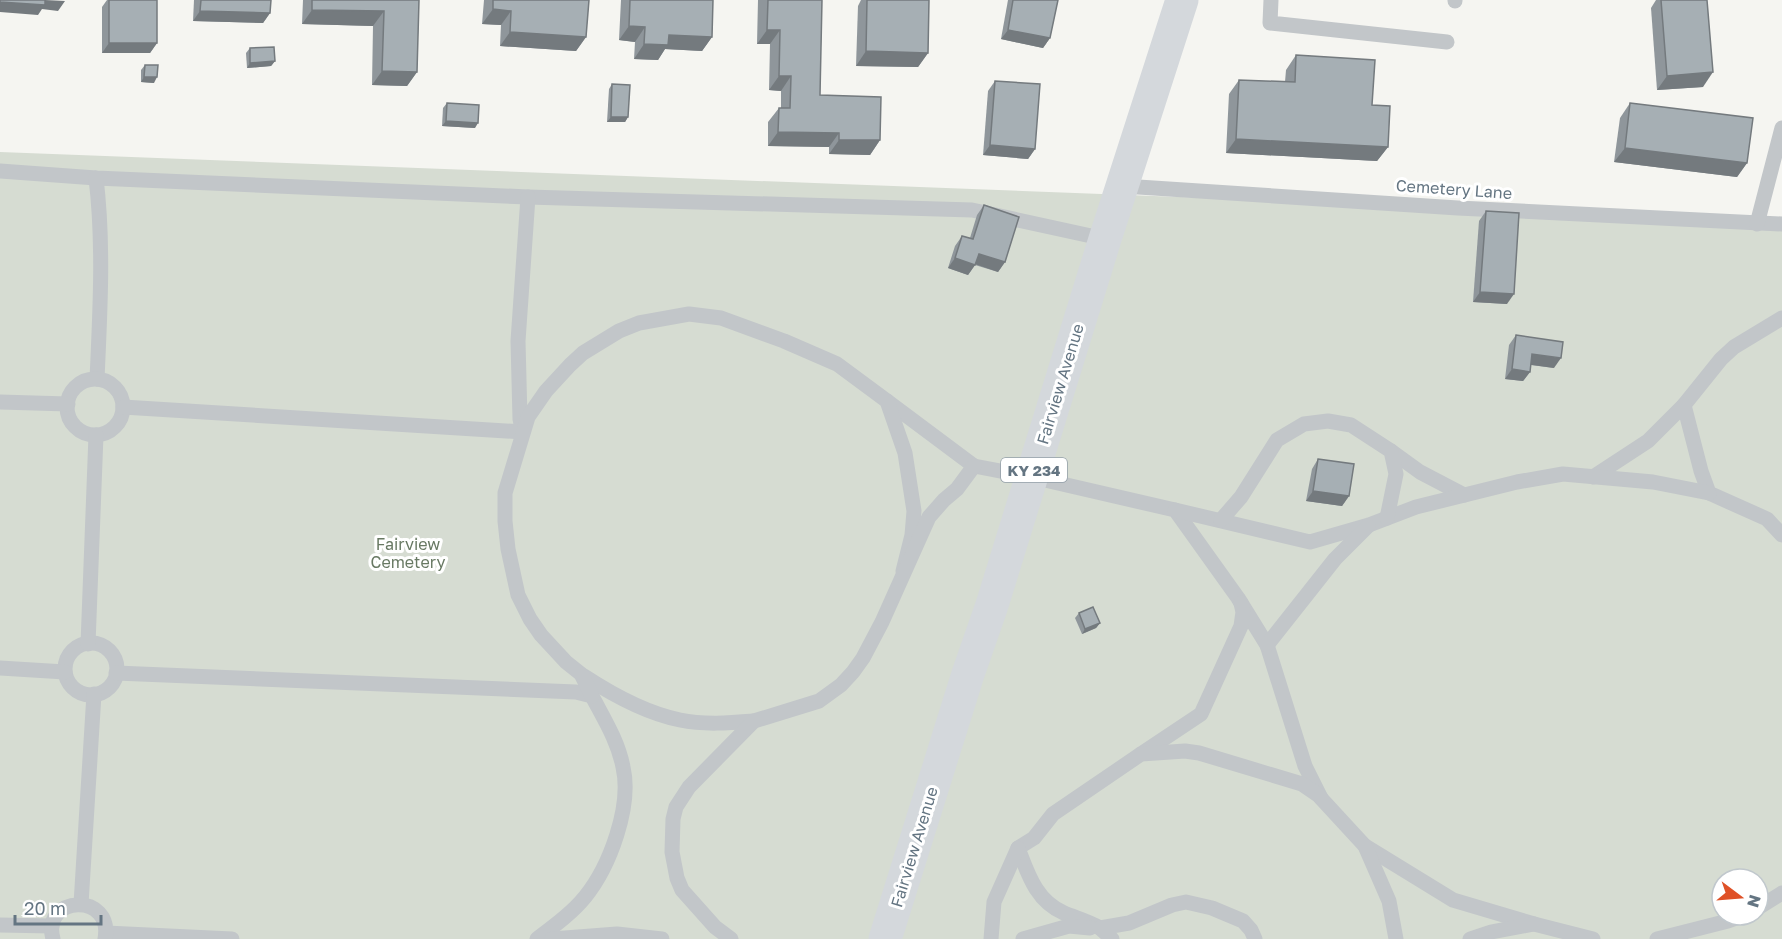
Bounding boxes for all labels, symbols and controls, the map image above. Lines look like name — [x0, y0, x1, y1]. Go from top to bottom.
street label: Cemetery Lane — [1395, 175, 1513, 203]
street label: Fairview Avenue — [1032, 321, 1088, 447]
road number: KY 234 — [1001, 458, 1067, 482]
park label: Fairview Cemetery — [371, 534, 446, 572]
street label: Fairview Avenue — [886, 784, 942, 910]
north arrow — [1710, 867, 1770, 927]
scale bar — [15, 888, 100, 926]
text: N — [1743, 893, 1766, 910]
text: 20 m — [24, 897, 66, 919]

